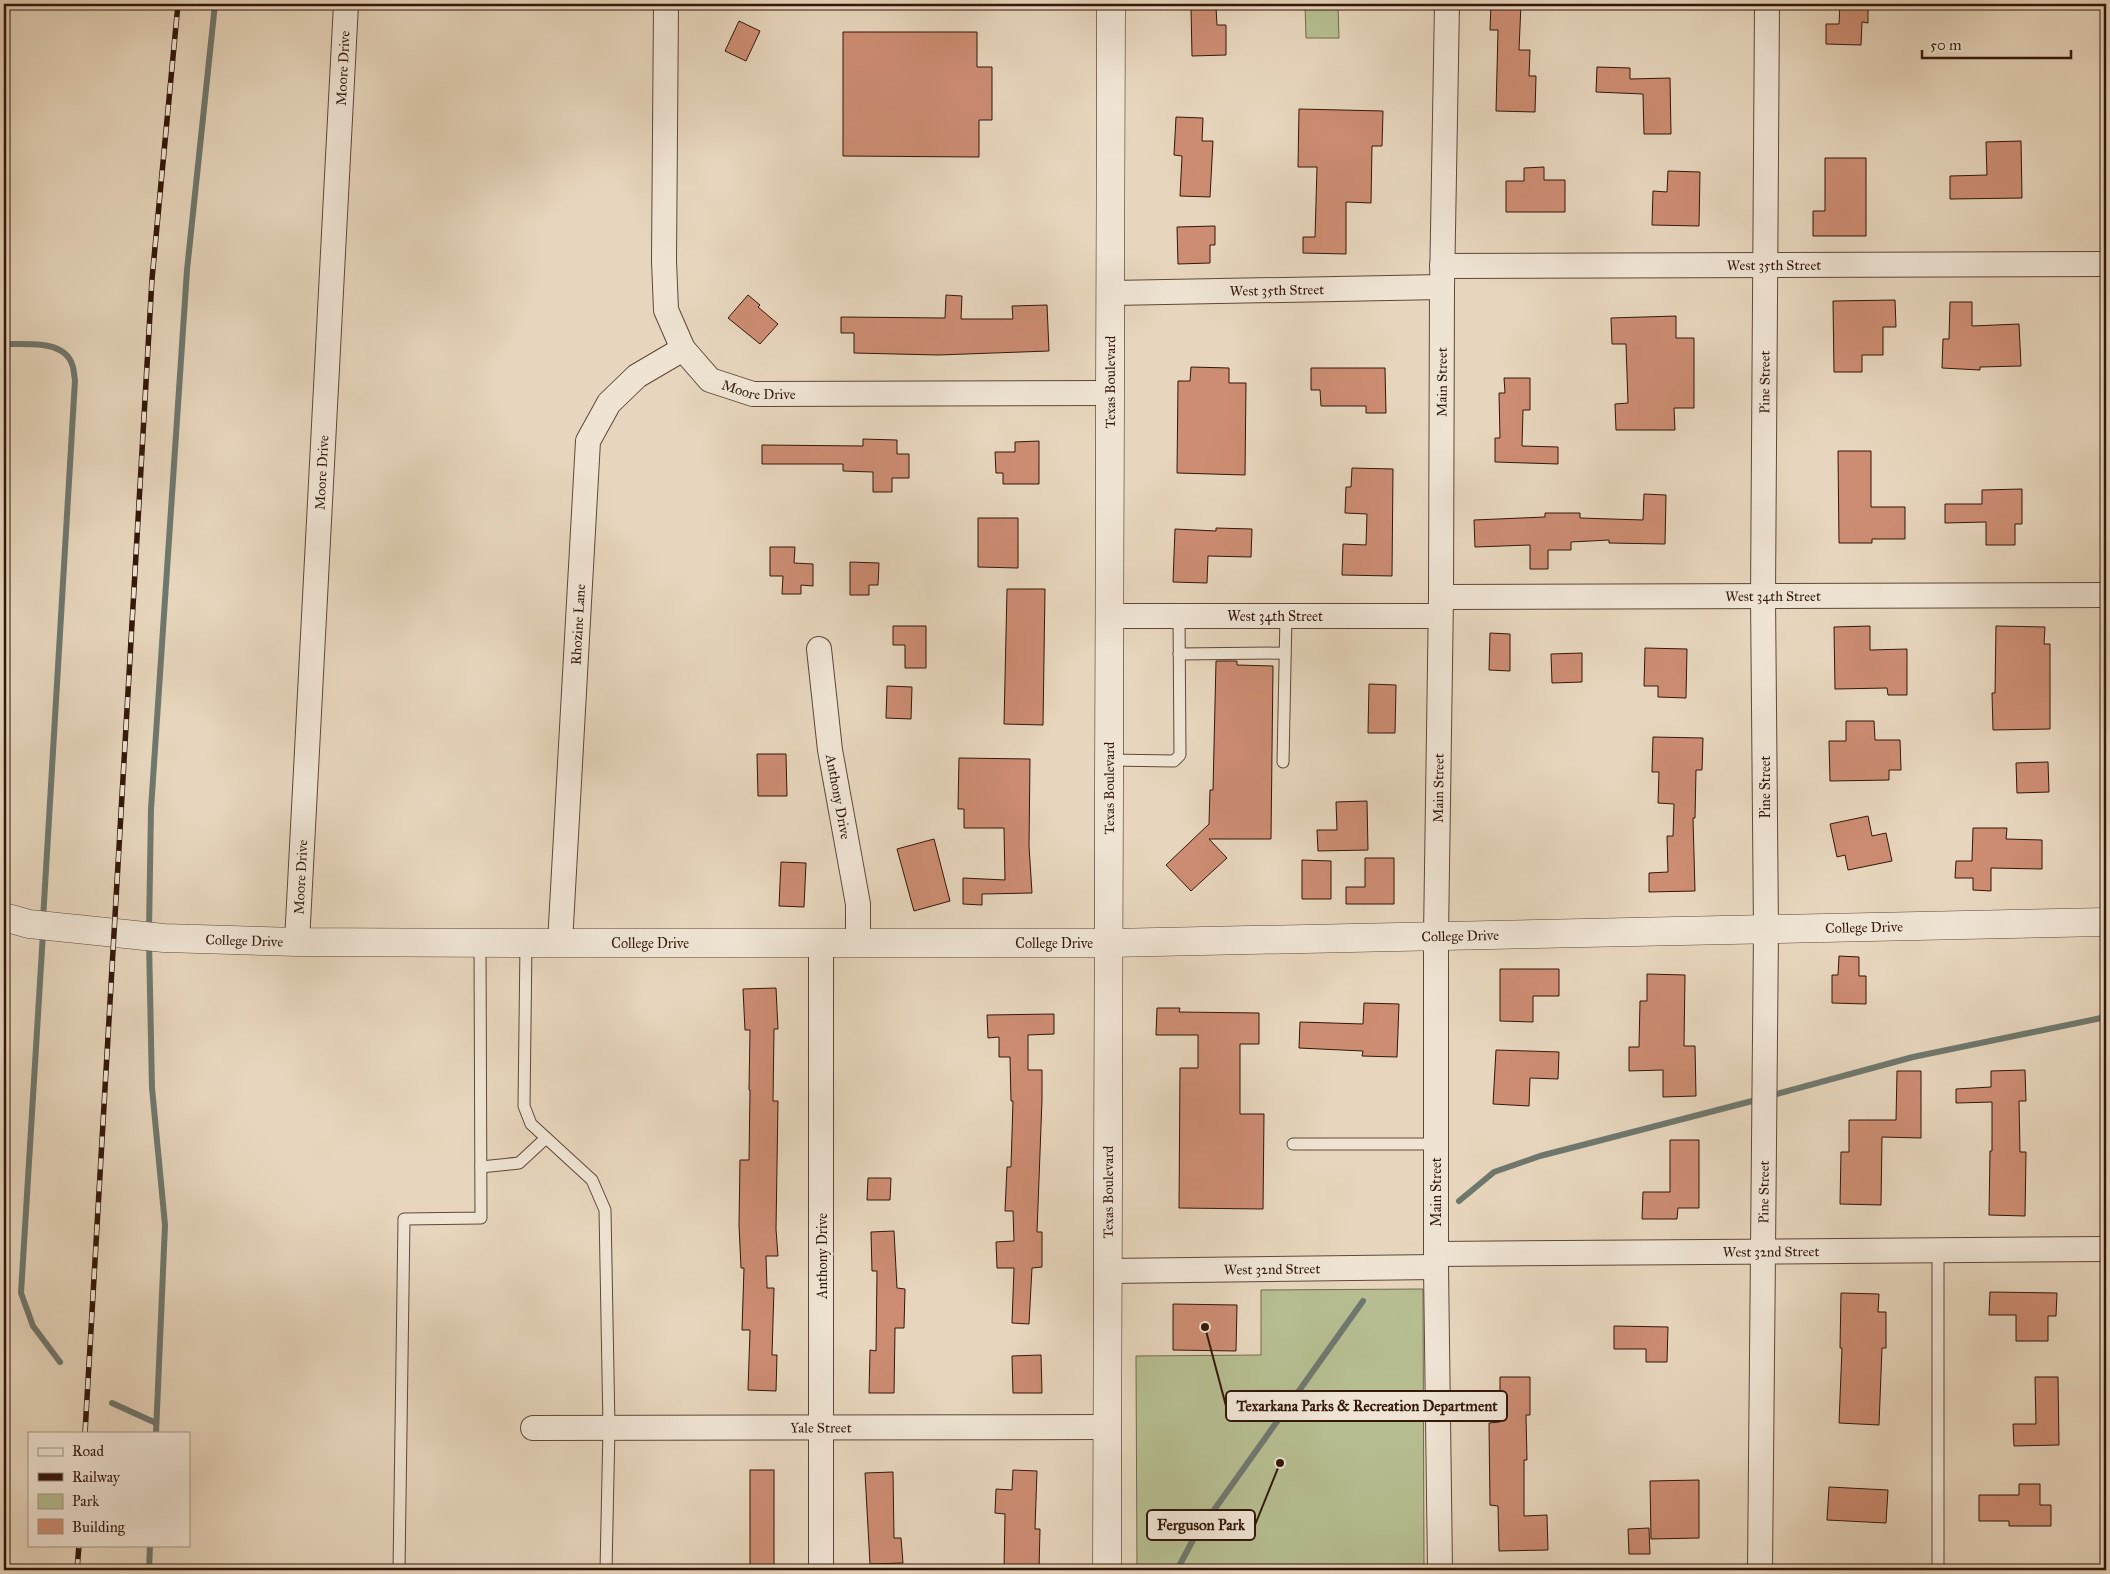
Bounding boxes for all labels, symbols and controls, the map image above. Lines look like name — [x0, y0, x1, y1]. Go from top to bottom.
scale bar — [1922, 28, 2071, 60]
street label: Moore Drive — [332, 30, 353, 106]
text: 50 m — [1930, 36, 1962, 54]
street label: West 35th Street — [1727, 256, 1821, 274]
street label: West 35th Street — [1230, 281, 1324, 299]
street label: Texas Boulevard — [1101, 336, 1119, 428]
street label: Main Street — [1433, 347, 1450, 417]
street label: Pine Street — [1756, 350, 1773, 414]
street label: Moore Drive — [720, 376, 796, 403]
street label: Moore Drive — [311, 435, 332, 511]
street label: Rhozine Lane — [567, 583, 589, 666]
street label: West 34th Street — [1725, 587, 1821, 605]
street label: West 34th Street — [1227, 608, 1323, 625]
street label: Texas Boulevard — [1100, 742, 1118, 834]
street label: Anthony Drive — [822, 752, 855, 841]
street label: Main Street — [1429, 753, 1447, 823]
street label: Pine Street — [1757, 755, 1774, 819]
street label: Moore Drive — [290, 839, 311, 915]
street label: College Drive — [1825, 918, 1903, 936]
street label: College Drive — [1421, 926, 1499, 945]
street label: College Drive — [205, 931, 284, 950]
street label: College Drive — [611, 935, 689, 952]
street label: College Drive — [1015, 935, 1093, 952]
street label: Texas Boulevard — [1099, 1146, 1117, 1238]
street label: Main Street — [1428, 1157, 1445, 1227]
street label: Pine Street — [1755, 1160, 1772, 1224]
street label: Anthony Drive — [814, 1213, 831, 1300]
street label: West 32nd Street — [1723, 1243, 1819, 1260]
street label: West 32nd Street — [1224, 1260, 1320, 1278]
callout: Texarkana Parks & Recreation Department — [1226, 1391, 1507, 1421]
text: Texarkana Parks & Recreation Department — [1235, 1397, 1498, 1416]
street label: Yale Street — [790, 1419, 852, 1436]
legend — [28, 1432, 190, 1546]
text: Road — [72, 1442, 104, 1460]
text: Railway — [72, 1468, 121, 1486]
text: Park — [72, 1492, 99, 1510]
callout: Ferguson Park — [1147, 1510, 1255, 1540]
text: Ferguson Park — [1157, 1516, 1246, 1535]
text: Building — [72, 1518, 126, 1536]

